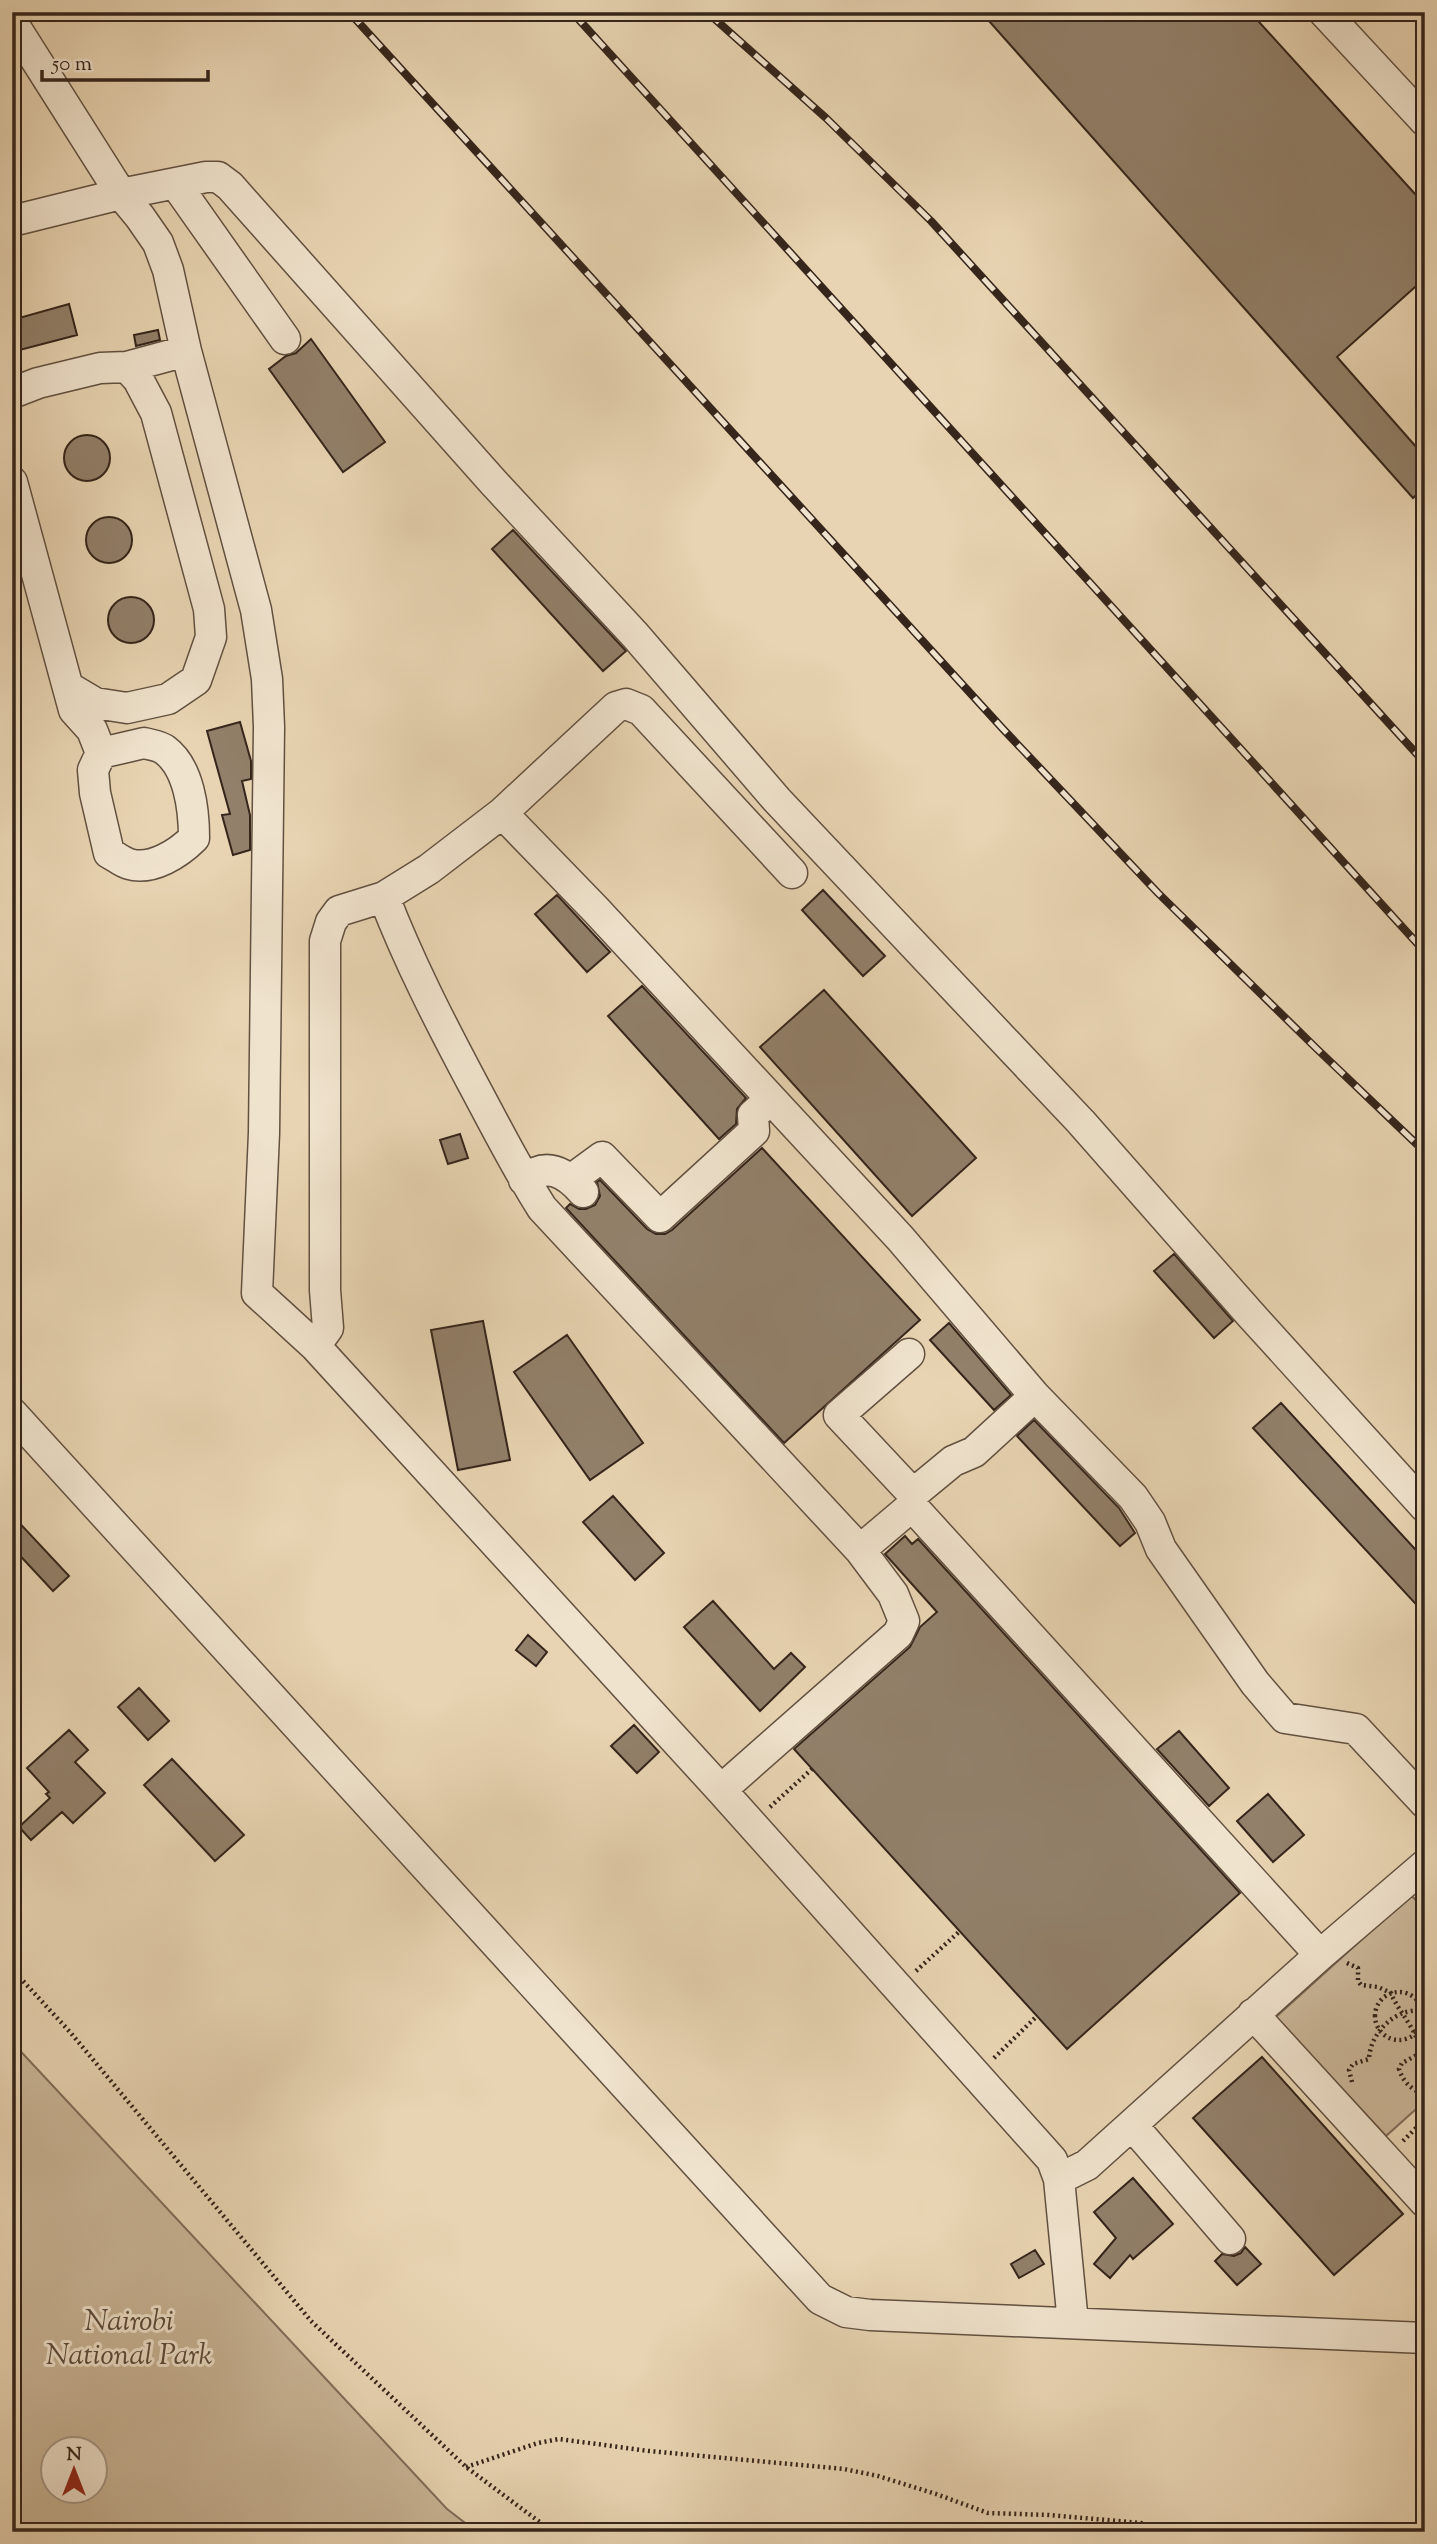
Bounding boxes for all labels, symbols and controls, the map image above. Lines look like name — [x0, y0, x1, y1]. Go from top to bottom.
scale bar — [42, 38, 208, 82]
text: 50 m — [51, 50, 92, 80]
park label: Nairobi National Park — [46, 2301, 212, 2378]
north arrow — [38, 2436, 108, 2506]
text: N — [66, 2442, 82, 2469]

